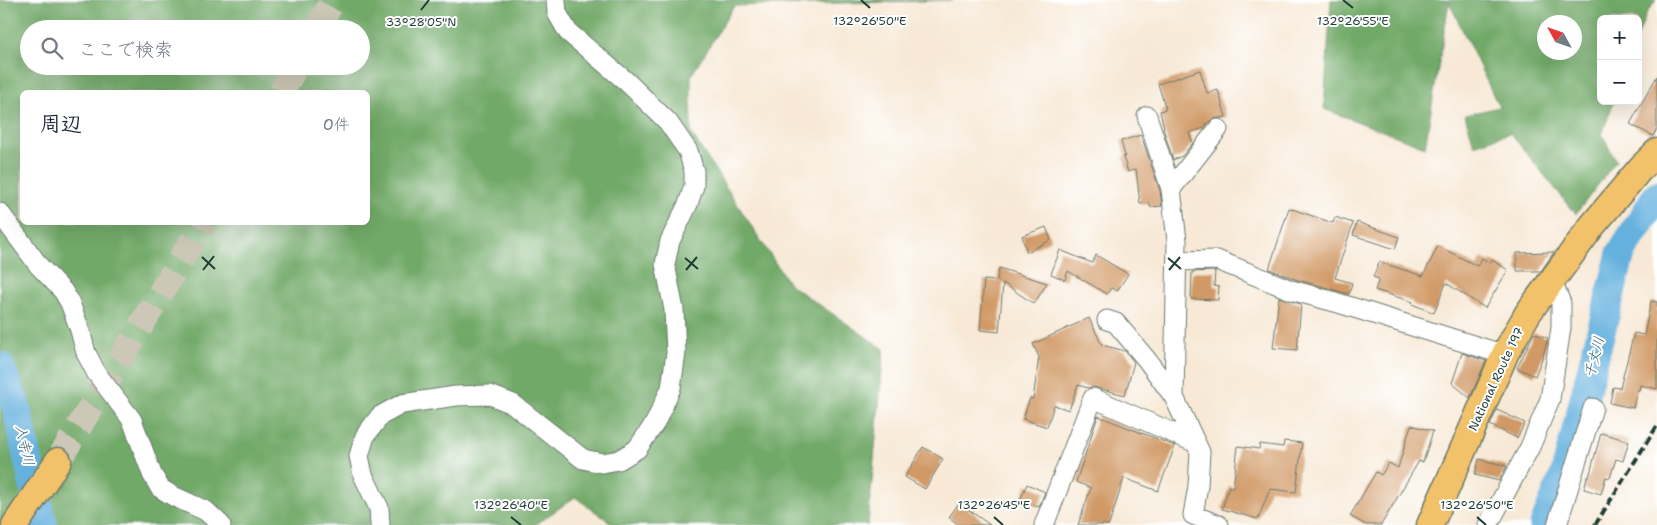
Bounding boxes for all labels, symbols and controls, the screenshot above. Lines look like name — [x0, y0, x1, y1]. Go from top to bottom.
text: 132°26'50"E — [833, 13, 907, 29]
text: 132°26'55"E — [1317, 13, 1389, 29]
text: 33°28'05"N — [386, 14, 456, 30]
north arrow — [1537, 15, 1582, 60]
map controls — [1597, 15, 1642, 105]
button: + — [1597, 15, 1642, 60]
search box — [20, 20, 370, 75]
icon: search — [38, 34, 66, 62]
text: ここで検索 — [78, 37, 173, 62]
button: − — [1597, 60, 1642, 105]
text: 周辺 — [40, 110, 82, 138]
text: 0件 — [323, 114, 350, 135]
street label: National Route 197 — [1465, 325, 1527, 433]
water label: 千丈川 — [1580, 334, 1608, 380]
water label: 入寺川 — [12, 423, 38, 467]
text: 132°26'40"E — [474, 497, 548, 513]
text: 132°26'45"E — [958, 497, 1030, 513]
text: 132°26'50"E — [1440, 497, 1514, 513]

